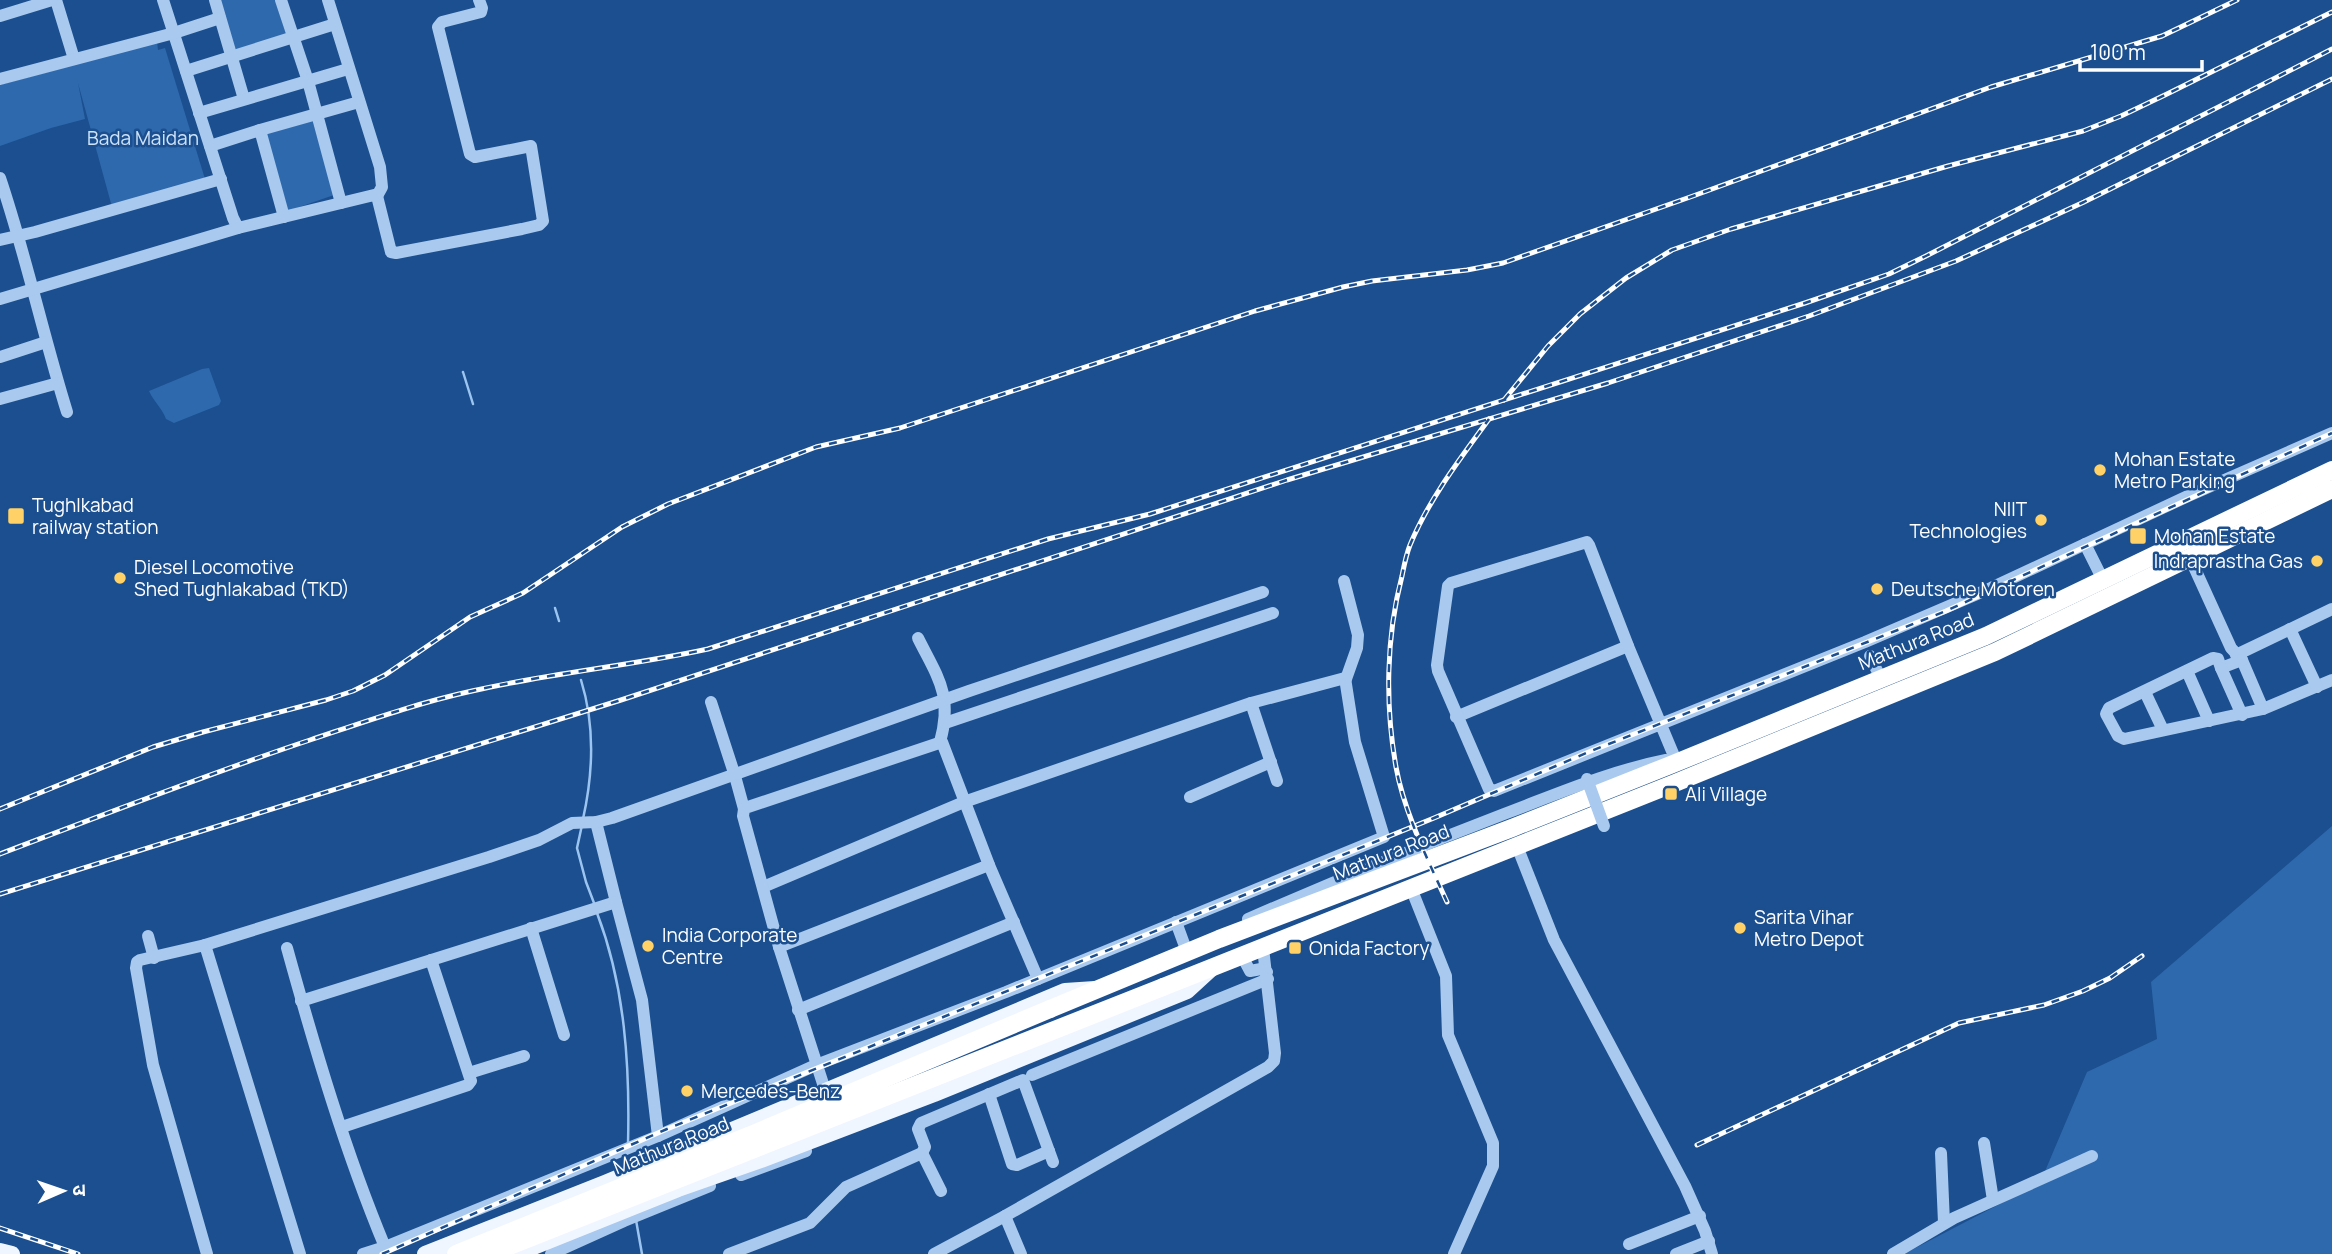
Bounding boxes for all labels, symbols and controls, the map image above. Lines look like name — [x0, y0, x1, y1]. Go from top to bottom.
scale bar — [2080, 28, 2202, 72]
text: 100 m — [2090, 38, 2146, 66]
park label: Bada Maidan — [87, 125, 199, 151]
place label: Mohan Estate Metro Parking — [2114, 446, 2235, 494]
marker: Mohan Estate Metro Parking — [2092, 462, 2108, 478]
place label: Tughlkabad railway station — [32, 492, 158, 540]
place label: NIIT Technologies — [1909, 496, 2028, 544]
marker: Tughlkabad railway station — [6, 506, 26, 526]
marker: NIIT Technologies — [2033, 512, 2049, 528]
place label: Mohan Estate — [2154, 523, 2275, 549]
marker: Mohan Estate — [2128, 526, 2148, 546]
place label: Indraprastha Gas — [2154, 548, 2303, 574]
marker: Indraprastha Gas — [2309, 553, 2325, 569]
place label: Diesel Locomotive Shed Tughlakabad (TKD) — [134, 554, 350, 602]
marker: Diesel Locomotive Shed Tughlakabad (TKD) — [112, 570, 128, 586]
place label: Deutsche Motoren — [1891, 576, 2055, 602]
marker: Deutsche Motoren — [1869, 581, 1885, 597]
street label: Mathura Road — [1854, 606, 1978, 676]
place label: Ali Village — [1685, 781, 1767, 807]
marker: Ali Village — [1663, 786, 1679, 802]
street label: Mathura Road — [1329, 818, 1453, 886]
place label: Sarita Vihar Metro Depot — [1754, 904, 1864, 952]
marker: Sarita Vihar Metro Depot — [1732, 920, 1748, 936]
place label: India Corporate Centre — [662, 922, 797, 970]
place label: Onida Factory — [1309, 935, 1430, 961]
marker: India Corporate Centre — [640, 938, 656, 954]
marker: Onida Factory — [1287, 940, 1303, 956]
place label: Mercedes-Benz — [701, 1078, 840, 1104]
marker: Mercedes-Benz — [679, 1083, 695, 1099]
street label: Mathura Road — [609, 1110, 733, 1180]
north arrow — [28, 1156, 98, 1226]
text: उ — [67, 1184, 93, 1197]

